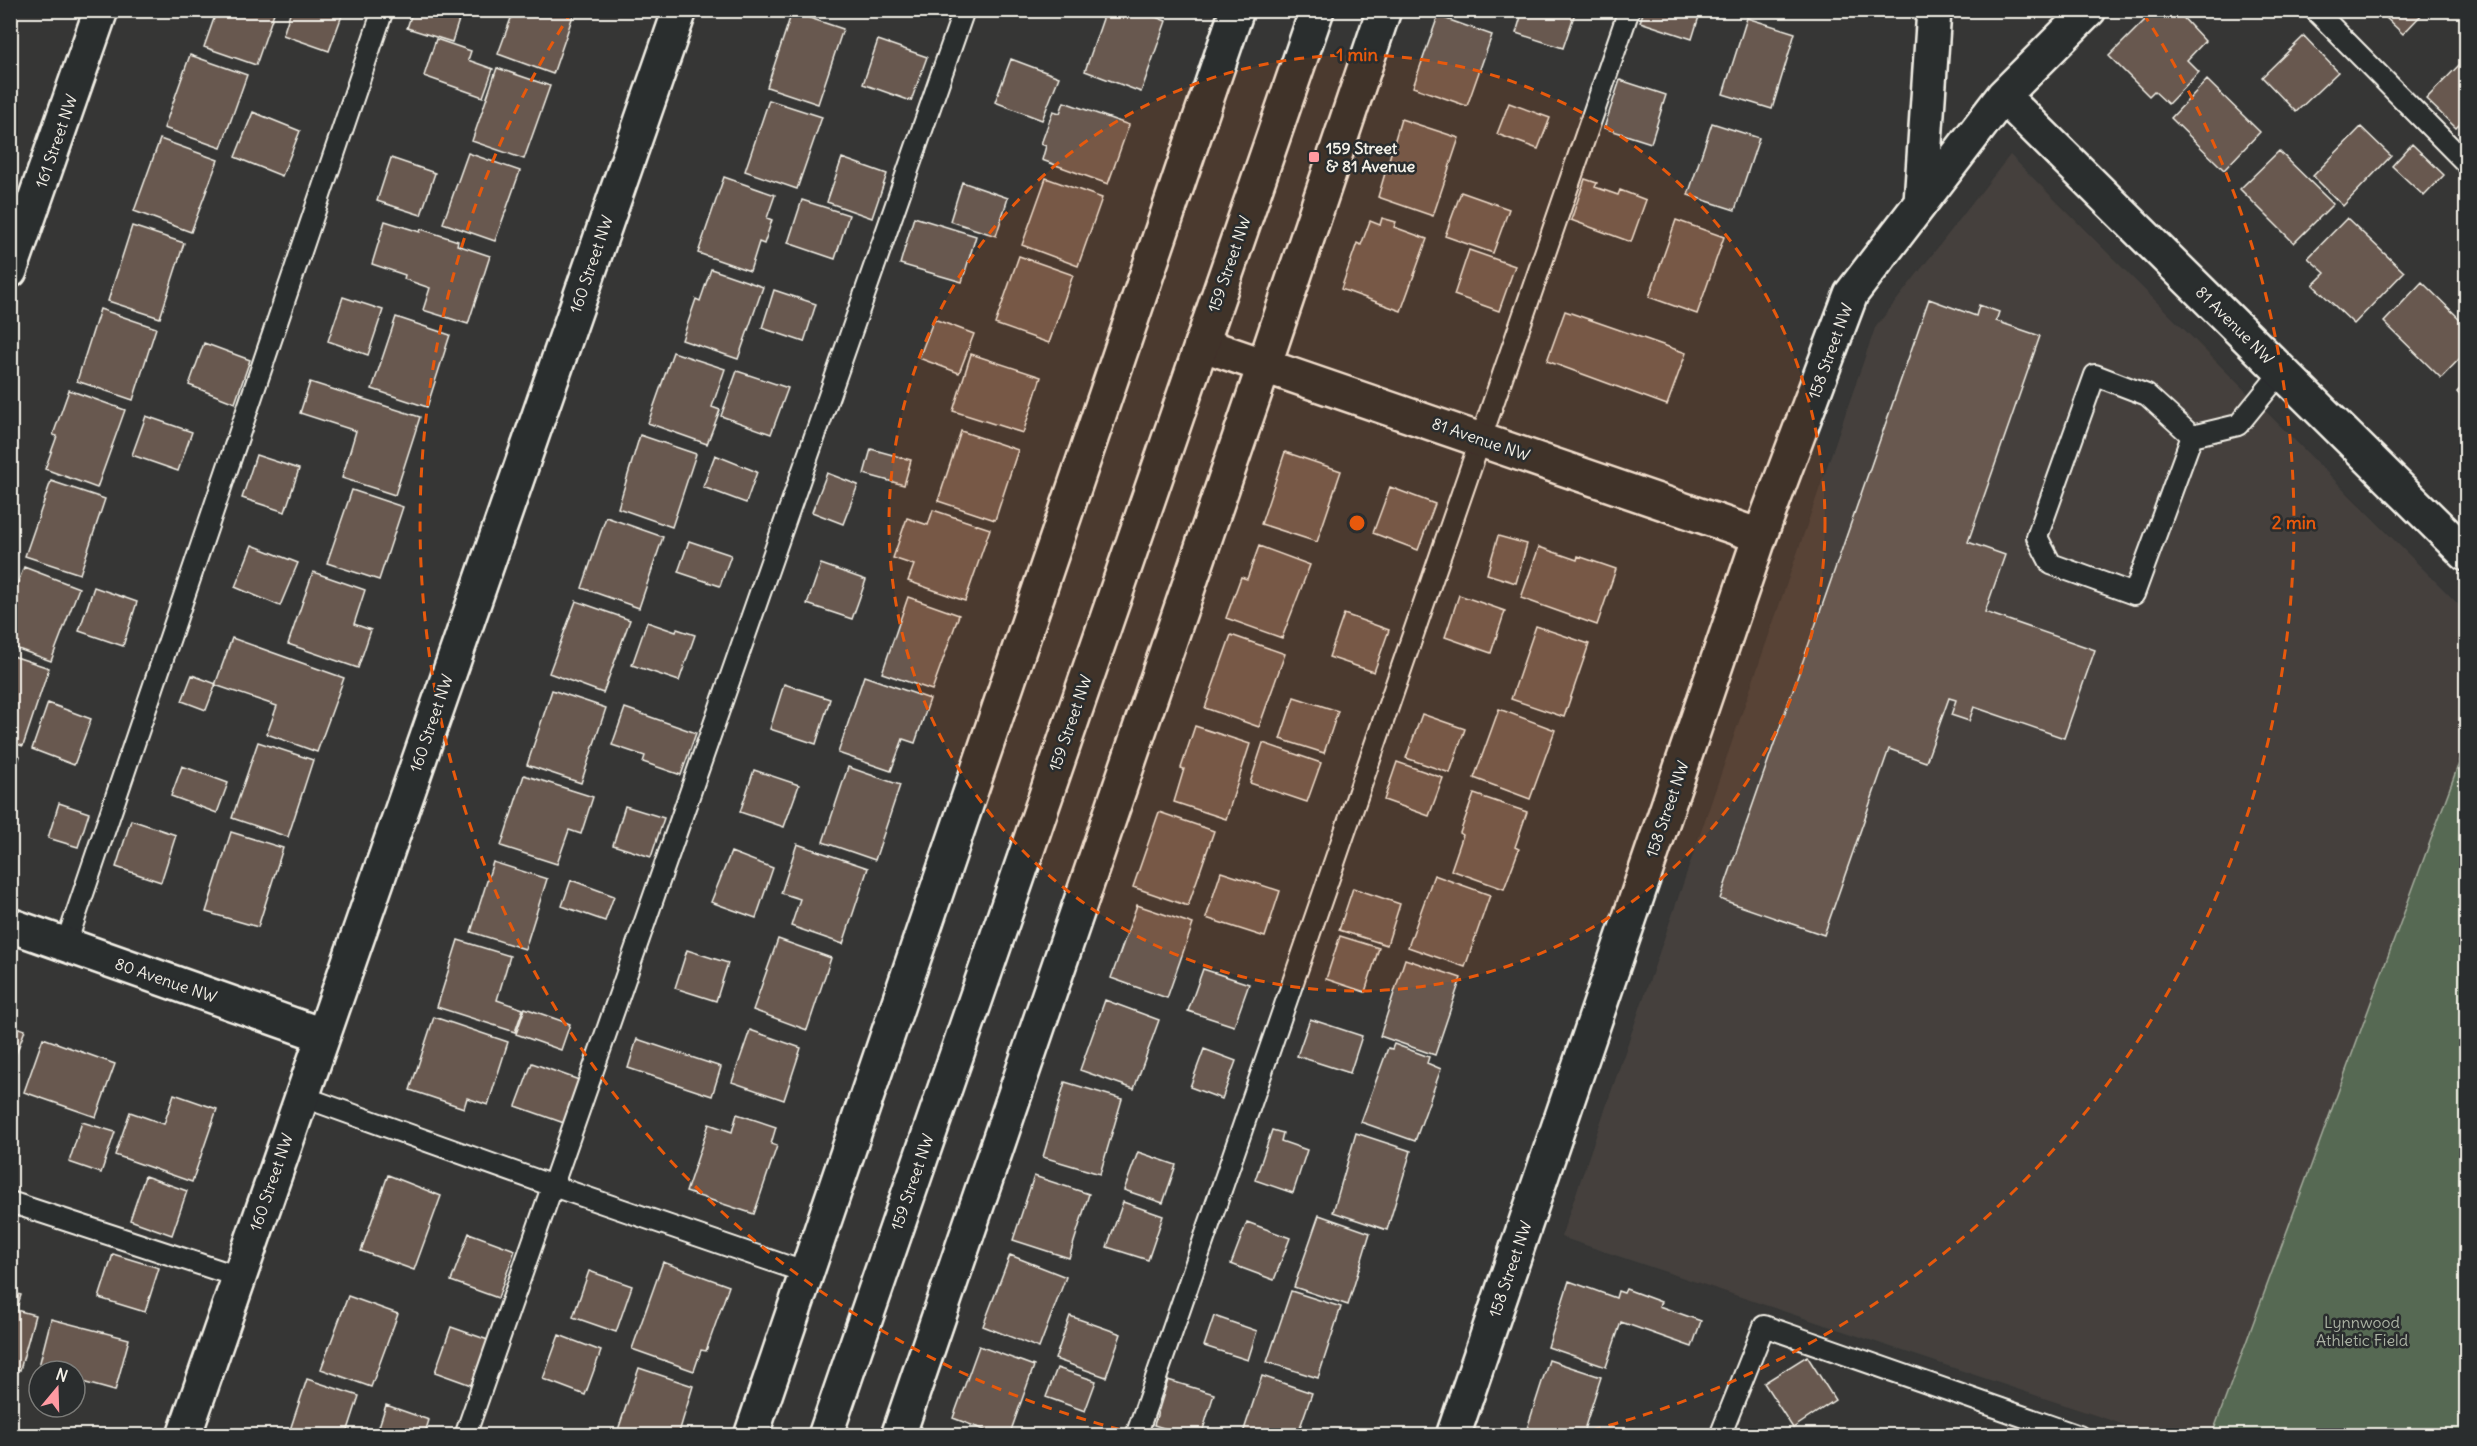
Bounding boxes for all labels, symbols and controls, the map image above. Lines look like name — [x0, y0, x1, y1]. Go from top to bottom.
text: 1 min — [1336, 43, 1378, 66]
street label: 161 Street NW — [31, 91, 82, 191]
place label: 159 Street & 81 Avenue — [1326, 138, 1415, 176]
marker: 159 Street & 81 Avenue — [1307, 150, 1321, 164]
street label: 160 Street NW — [565, 212, 617, 315]
street label: 159 Street NW — [1203, 213, 1255, 315]
street label: 81 Avenue NW — [2192, 282, 2279, 369]
street label: 158 Street NW — [1803, 300, 1857, 402]
street label: 81 Avenue NW — [1429, 413, 1533, 465]
text: 2 min — [2272, 511, 2317, 534]
centre of rings — [1347, 513, 1367, 533]
street label: 160 Street NW — [405, 671, 457, 774]
street label: 159 Street NW — [1044, 672, 1096, 774]
street label: 158 Street NW — [1641, 758, 1693, 860]
street label: 80 Avenue NW — [112, 953, 220, 1007]
street label: 160 Street NW — [245, 1130, 297, 1233]
street label: 159 Street NW — [886, 1131, 938, 1233]
street label: 158 Street NW — [1484, 1218, 1536, 1320]
park label: Lynnwood Athletic Field — [2316, 1312, 2408, 1350]
north arrow — [27, 1359, 87, 1419]
text: N — [53, 1364, 70, 1386]

